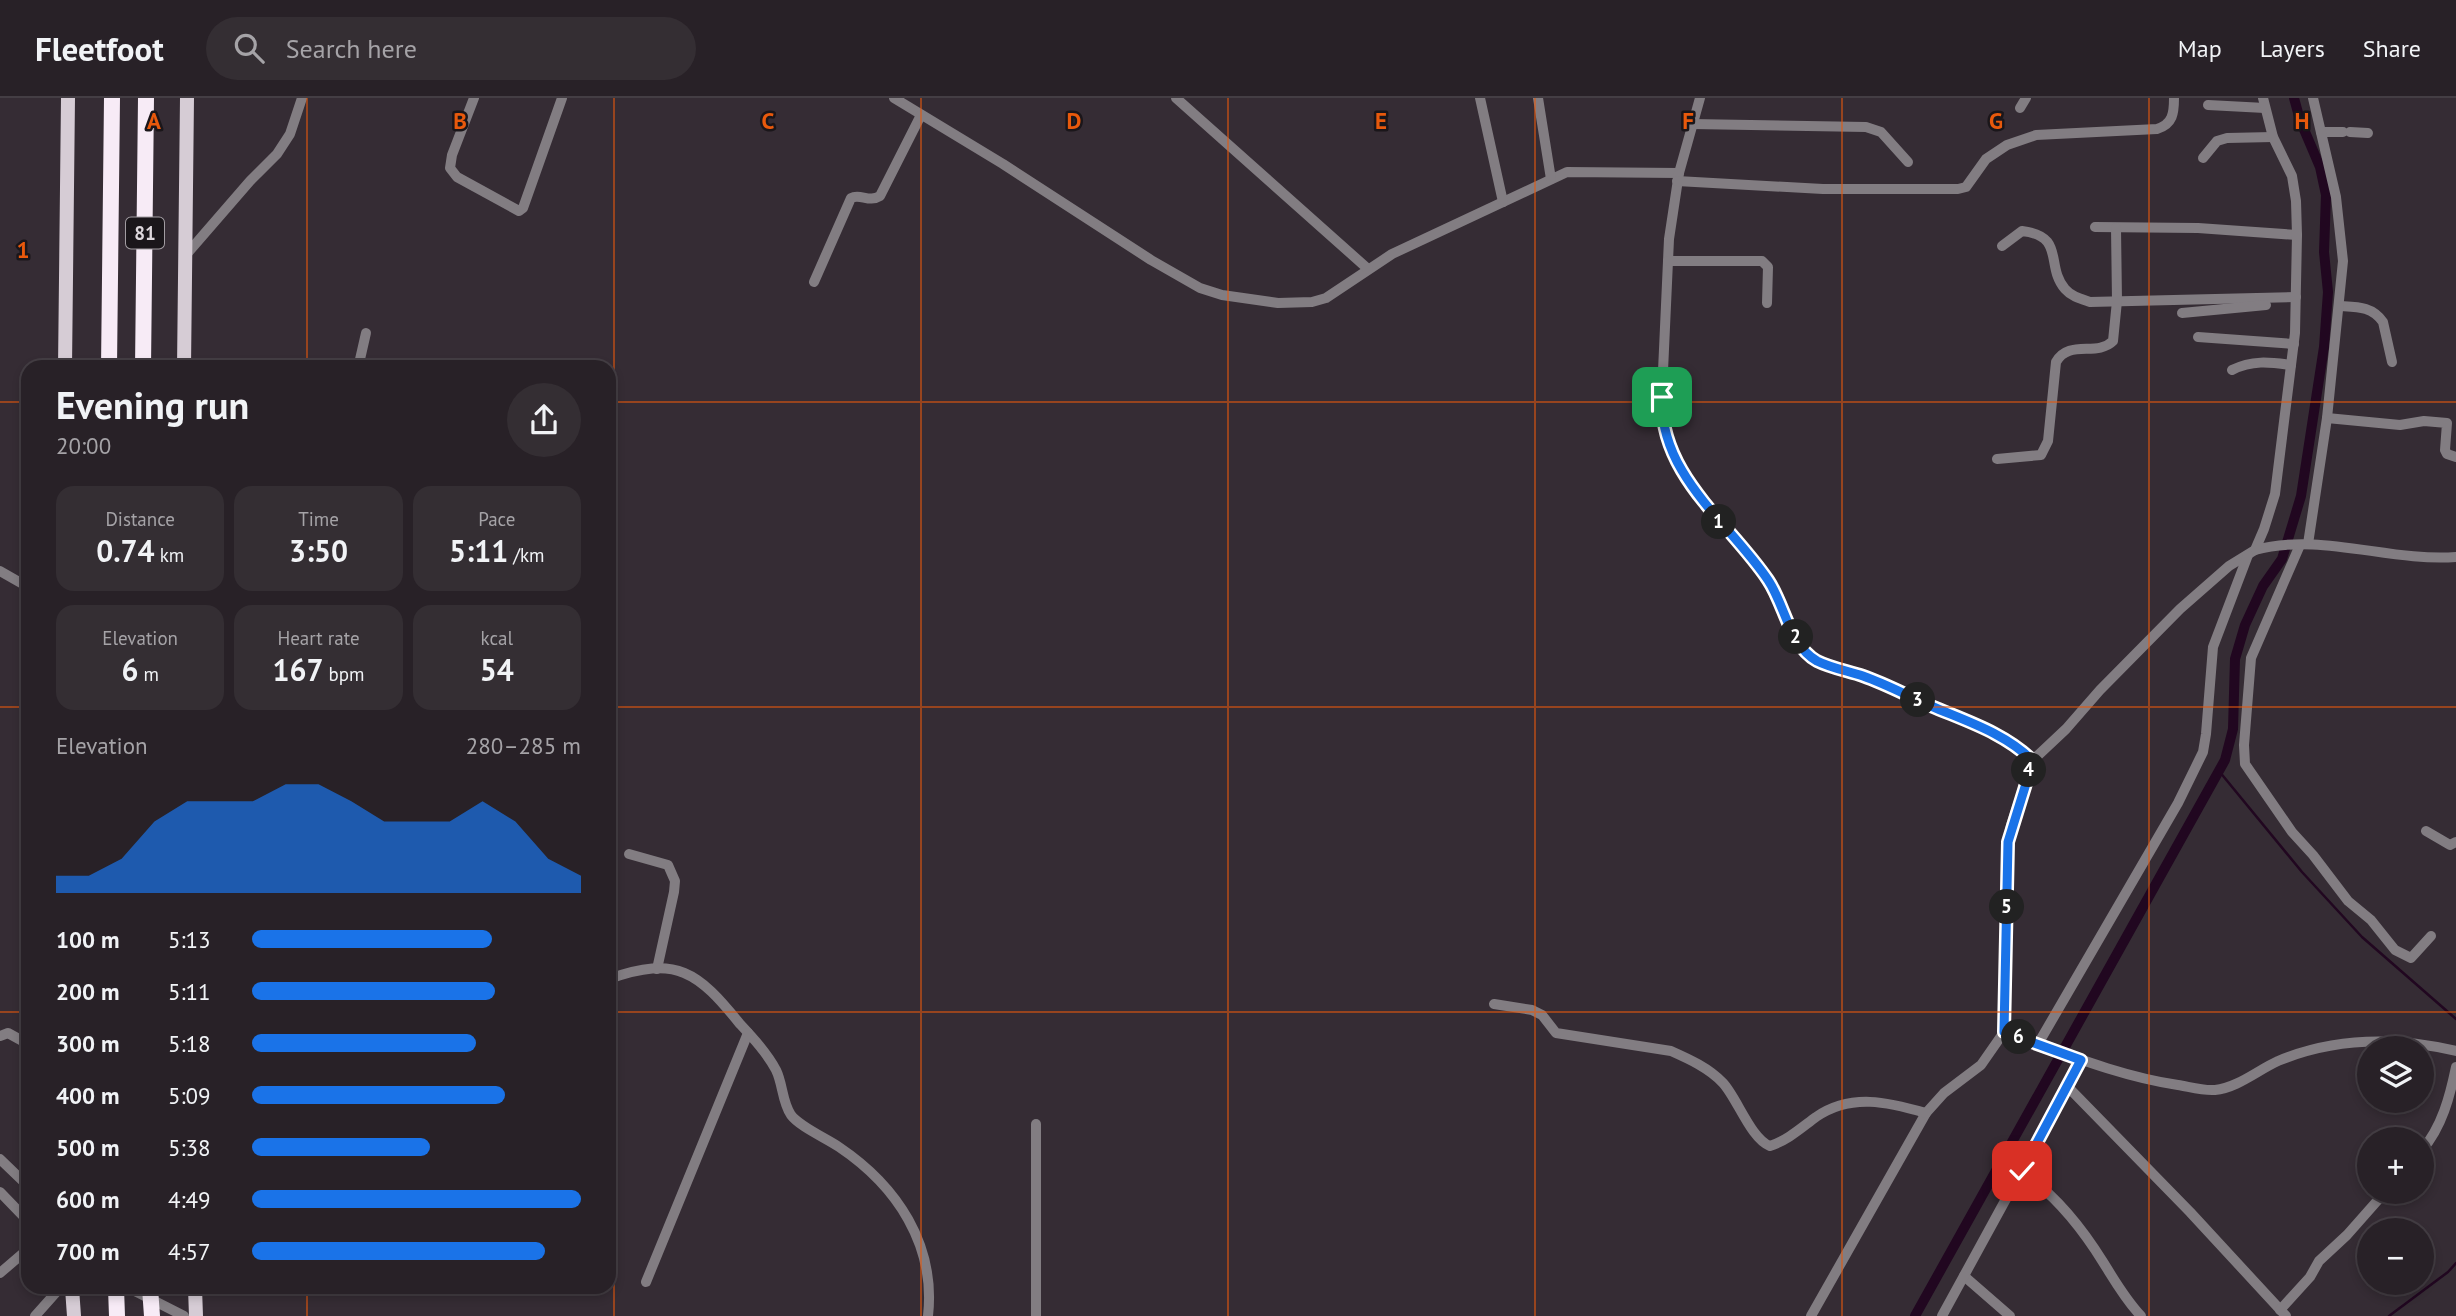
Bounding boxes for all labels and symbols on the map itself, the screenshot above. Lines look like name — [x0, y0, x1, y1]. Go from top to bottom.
text: A — [147, 106, 161, 135]
text: B — [453, 106, 467, 135]
text: C — [762, 106, 775, 135]
text: D — [1067, 106, 1081, 135]
text: E — [1375, 106, 1387, 135]
text: F — [1682, 106, 1694, 135]
text: G — [1989, 106, 2003, 135]
text: H — [2295, 106, 2309, 135]
road number: 81 — [126, 217, 164, 248]
text: 1 — [16, 235, 30, 264]
pin — [1632, 367, 1692, 427]
pin: 1 — [1702, 504, 1736, 540]
pin: 2 — [1778, 620, 1814, 654]
pin: 3 — [1900, 682, 1936, 718]
pin: 4 — [2011, 752, 2046, 788]
pin: 5 — [1990, 890, 2024, 924]
pin: 6 — [2002, 1020, 2036, 1054]
pin — [1992, 1141, 2052, 1201]

